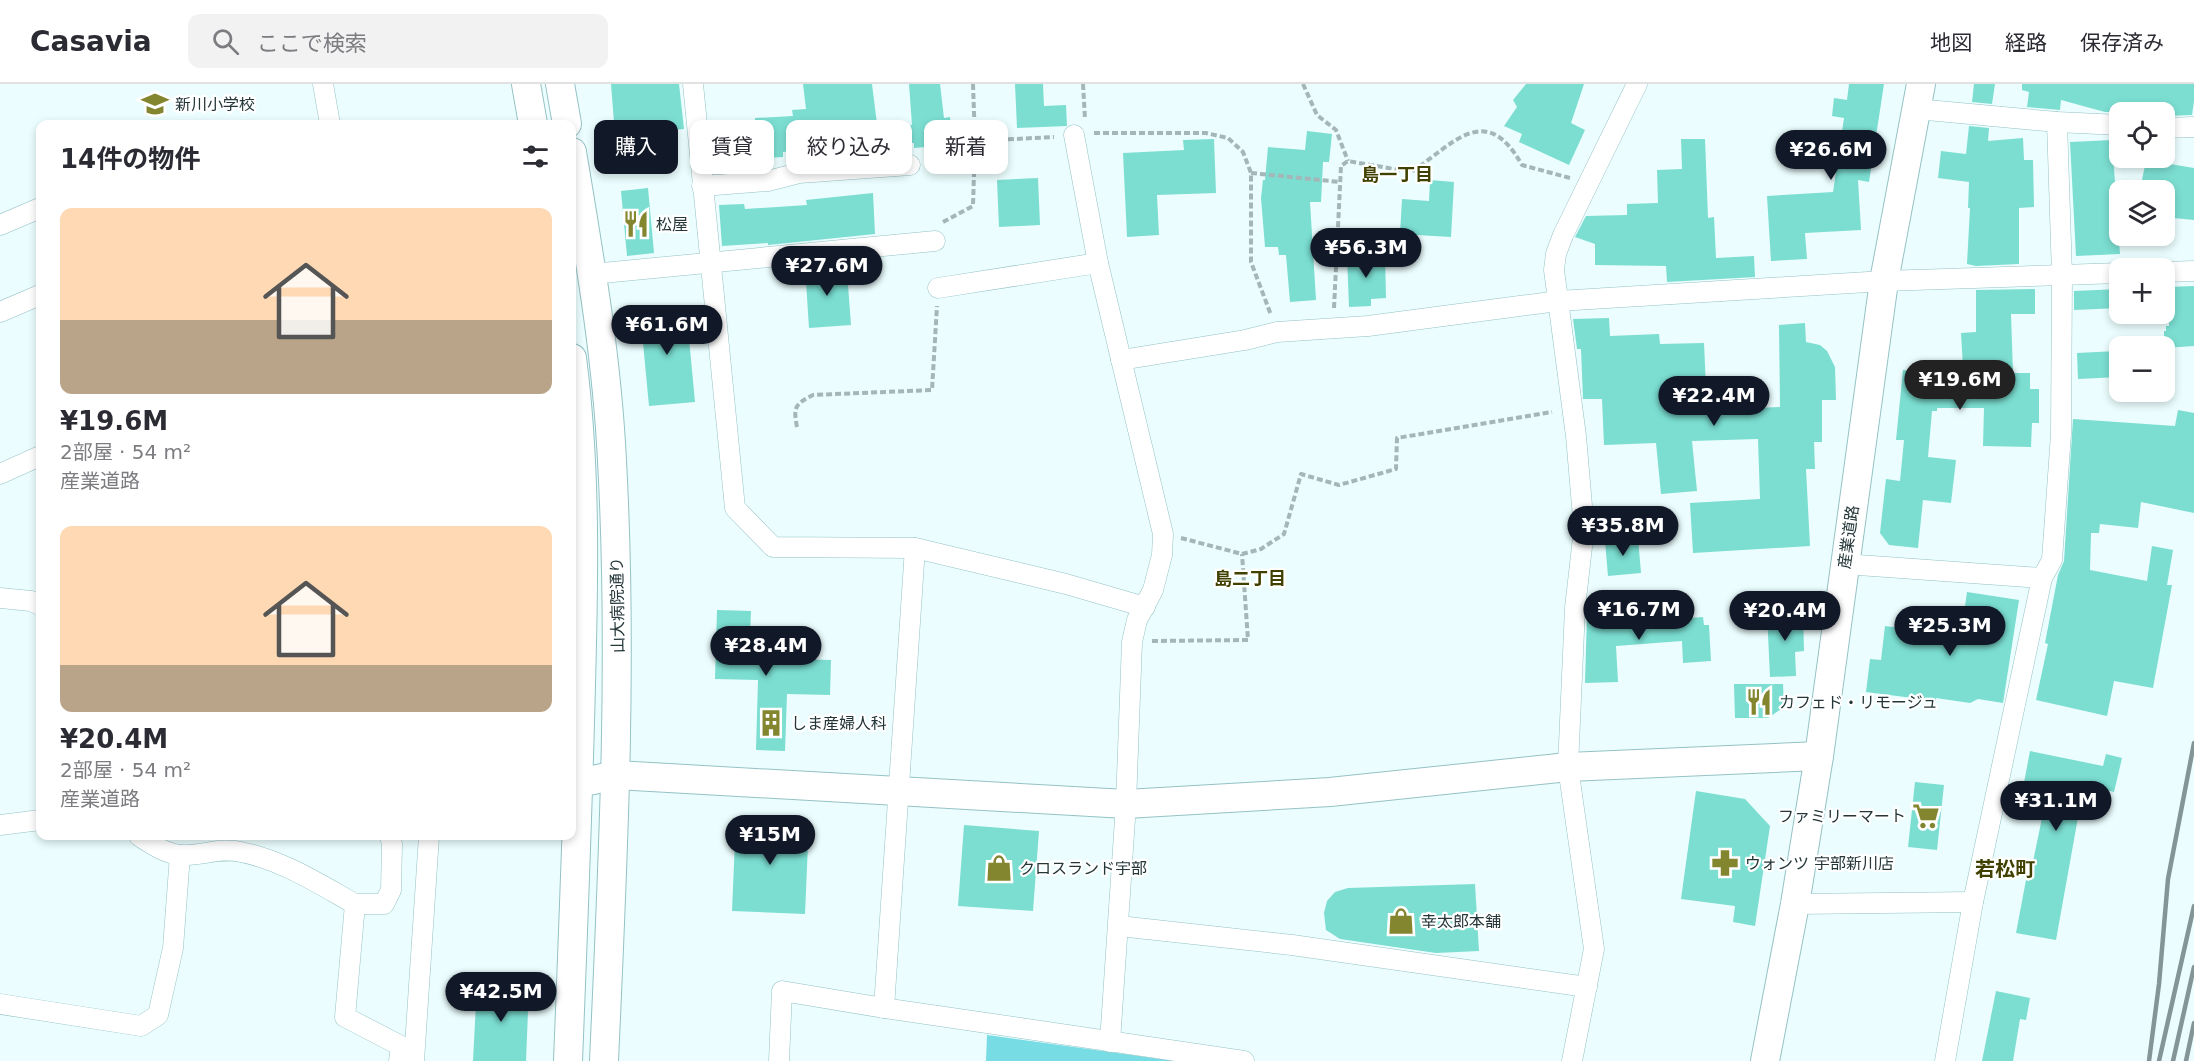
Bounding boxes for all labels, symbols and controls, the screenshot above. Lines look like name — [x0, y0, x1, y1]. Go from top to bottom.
search box — [188, 14, 608, 68]
text: Casavia — [30, 25, 152, 58]
icon: search — [209, 25, 242, 58]
text: ここで検索 — [257, 31, 367, 56]
text: 地図 — [1930, 31, 1972, 55]
text: 経路 — [2005, 31, 2047, 55]
text: 保存済み — [2080, 31, 2164, 55]
school or university icon: 新川小学校 — [140, 89, 170, 119]
place label: 新川小学校 — [175, 95, 255, 114]
map controls — [2109, 102, 2175, 402]
button: locate — [2109, 102, 2175, 168]
chip: 購入 — [594, 120, 678, 174]
chip: 賃貸 — [690, 120, 774, 174]
chip: 絞り込み — [786, 120, 912, 174]
chip: 新着 — [924, 120, 1008, 174]
pin: ¥26.6M — [1782, 130, 1880, 181]
text: ¥26.6M — [1789, 137, 1873, 161]
icon: filters — [519, 140, 552, 173]
text: 14件の物件 — [60, 144, 200, 174]
district label: 島一丁目 — [1361, 164, 1433, 185]
button: layers — [2109, 180, 2175, 246]
restaurant icon: 松屋 — [621, 209, 651, 239]
place label: 松屋 — [656, 215, 688, 234]
pin: ¥56.3M — [1317, 228, 1415, 279]
text: ¥56.3M — [1324, 235, 1408, 259]
pin: ¥27.6M — [778, 246, 876, 297]
icon: home — [252, 247, 360, 355]
text: ¥27.6M — [785, 253, 869, 277]
button: + — [2109, 258, 2175, 324]
pin: ¥61.6M — [618, 305, 716, 356]
text: ¥61.6M — [625, 312, 709, 336]
button: − — [2109, 336, 2175, 402]
pin: ¥19.6M — [1911, 360, 2009, 411]
text: ¥19.6M — [1918, 367, 2002, 391]
pin: ¥22.4M — [1665, 376, 1763, 427]
text: ¥22.4M — [1672, 383, 1756, 407]
text: ¥19.6M — [60, 406, 168, 436]
text: 2部屋 · 54 m² — [60, 440, 191, 464]
text: 産業道路 — [60, 469, 140, 493]
street label: 産業道路 — [1835, 504, 1862, 570]
pin: ¥35.8M — [1574, 506, 1672, 557]
text: ¥35.8M — [1581, 513, 1665, 537]
street label: 山大病院通り — [607, 557, 628, 653]
icon: home — [252, 565, 360, 673]
district label: 島二丁目 — [1214, 568, 1286, 589]
pin: ¥16.7M — [1590, 590, 1688, 641]
pin: ¥20.4M — [1736, 591, 1834, 642]
text: ¥16.7M — [1597, 597, 1681, 621]
text: ¥20.4M — [1743, 598, 1827, 622]
pin: ¥25.3M — [1901, 606, 1999, 657]
text: ¥25.3M — [1908, 613, 1992, 637]
pin: ¥28.4M — [717, 626, 815, 677]
text: ¥28.4M — [724, 633, 808, 657]
restaurant icon: カフェド・リモージュ — [1744, 687, 1774, 717]
place label: カフェド・リモージュ — [1779, 693, 1938, 712]
building icon: しま産婦人科 — [756, 708, 786, 738]
place label: しま産婦人科 — [791, 714, 887, 733]
text: ¥20.4M — [60, 724, 168, 754]
text: 2部屋 · 54 m² — [60, 758, 191, 782]
pin: ¥31.1M — [2007, 781, 2105, 832]
text: 産業道路 — [60, 787, 140, 811]
text: ¥31.1M — [2014, 788, 2098, 812]
supermarket icon: ファミリーマート — [1911, 801, 1941, 831]
place label: ファミリーマート — [1778, 807, 1906, 826]
pin: ¥15M — [734, 815, 806, 866]
text: ¥15M — [739, 822, 801, 846]
pharmacy icon: ウォンツ 宇部新川店 — [1710, 848, 1740, 878]
shop icon: クロスランド宇部 — [984, 853, 1014, 883]
place label: ウォンツ 宇部新川店 — [1745, 854, 1894, 873]
district label: 若松町 — [1975, 857, 2035, 881]
place label: クロスランド宇部 — [1019, 859, 1147, 878]
shop icon: 幸太郎本舗 — [1386, 906, 1416, 936]
place label: 幸太郎本舗 — [1421, 912, 1501, 931]
pin: ¥42.5M — [452, 972, 550, 1023]
text: ¥42.5M — [459, 979, 543, 1003]

